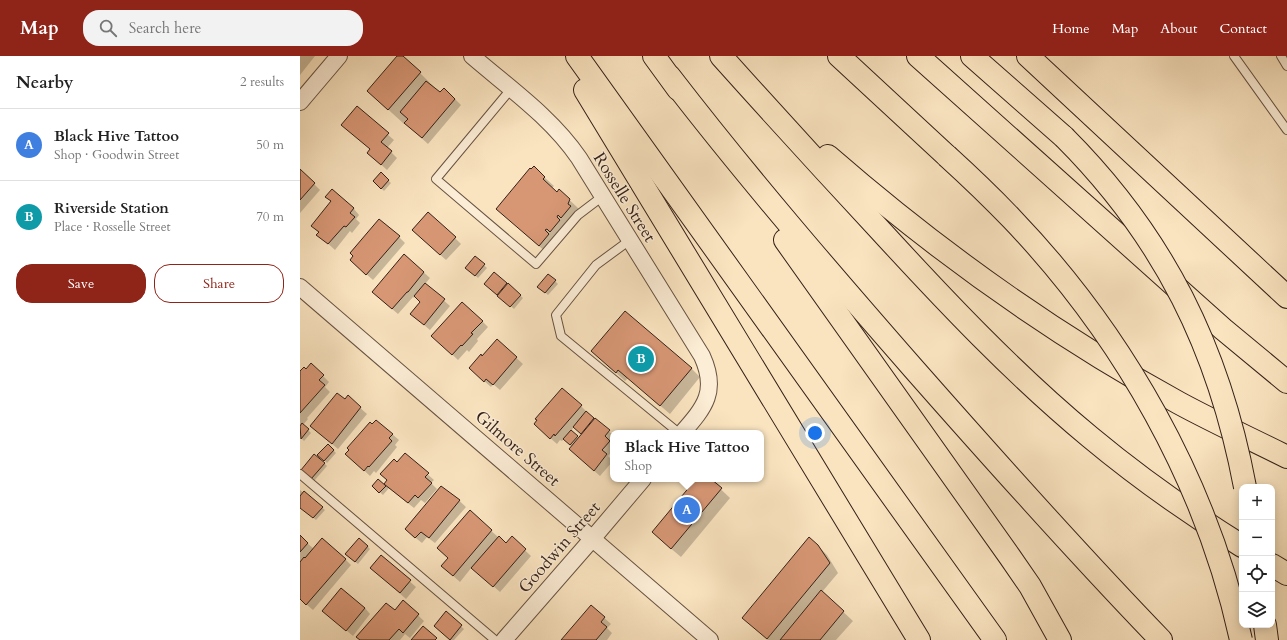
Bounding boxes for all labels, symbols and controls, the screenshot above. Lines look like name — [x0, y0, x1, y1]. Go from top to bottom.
search box — [83, 10, 363, 46]
text: Map — [20, 15, 59, 41]
icon: search — [97, 17, 119, 39]
text: Search here — [129, 18, 201, 38]
text: Home — [1052, 19, 1090, 38]
text: Map — [1112, 19, 1138, 38]
text: About — [1160, 19, 1197, 38]
text: Contact — [1219, 19, 1267, 38]
text: Nearby — [16, 71, 73, 94]
text: 2 results — [240, 73, 284, 91]
text: Black Hive Tattoo — [54, 126, 179, 146]
text: A — [24, 136, 34, 154]
text: 50 m — [256, 136, 284, 154]
text: Shop · Goodwin Street — [54, 146, 179, 164]
street label: Rosselle Street — [588, 148, 662, 247]
text: Riverside Station — [54, 198, 169, 218]
text: B — [24, 208, 34, 226]
text: 70 m — [256, 208, 284, 226]
text: Place · Rosselle Street — [54, 218, 171, 236]
button: Save — [16, 264, 146, 303]
button: Share — [154, 264, 284, 303]
pin: B — [628, 344, 654, 374]
street label: Gilmore Street — [470, 405, 566, 492]
your location — [805, 423, 825, 443]
popup — [610, 430, 764, 482]
text: Black Hive Tattoo — [625, 437, 749, 457]
text: Shop — [625, 457, 652, 475]
map controls — [1239, 484, 1275, 628]
button: + — [1239, 484, 1275, 520]
pin: A — [674, 495, 700, 525]
street label: Goodwin Street — [513, 496, 606, 598]
button: − — [1239, 520, 1275, 556]
button: locate — [1239, 556, 1275, 592]
button: layers — [1239, 592, 1275, 628]

